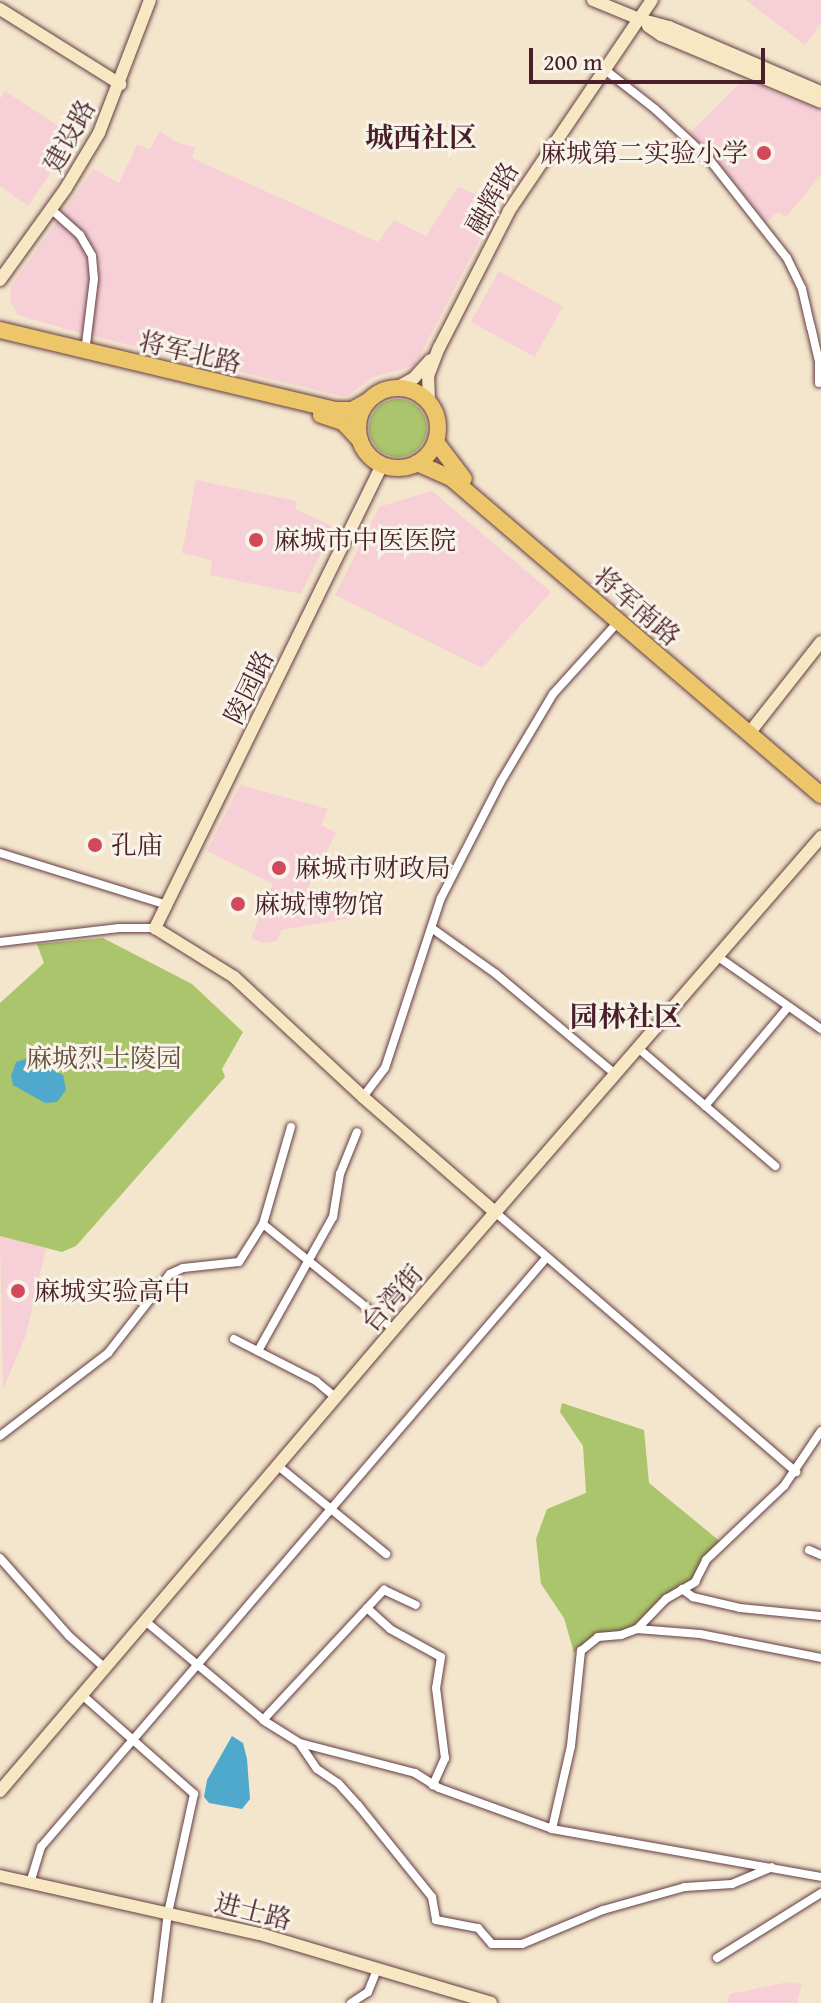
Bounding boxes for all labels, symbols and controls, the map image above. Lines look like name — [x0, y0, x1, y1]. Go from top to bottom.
scale bar — [533, 32, 769, 82]
text: 200 m — [543, 44, 603, 79]
street label: 建设路 — [36, 94, 102, 178]
district label: 城西社区 — [365, 120, 477, 154]
place label: 麻城第二实验小学 — [540, 137, 748, 169]
marker: 麻城第二实验小学 — [755, 144, 773, 162]
street label: 融辉路 — [459, 156, 525, 240]
street label: 将军北路 — [136, 325, 244, 379]
place label: 麻城市中医医院 — [274, 524, 456, 556]
marker: 麻城市中医医院 — [245, 529, 267, 551]
street label: 将军南路 — [588, 560, 686, 652]
street label: 陵园路 — [218, 645, 280, 729]
place label: 孔庙 — [111, 829, 163, 861]
marker: 孔庙 — [86, 836, 104, 854]
place label: 麻城市财政局 — [295, 852, 451, 884]
marker: 麻城市财政局 — [270, 859, 288, 877]
place label: 麻城博物馆 — [254, 888, 384, 920]
marker: 麻城博物馆 — [229, 895, 247, 913]
district label: 园林社区 — [570, 999, 682, 1033]
park label: 麻城烈士陵园 — [26, 1042, 182, 1074]
street label: 台湾街 — [355, 1258, 429, 1338]
place label: 麻城实验高中 — [34, 1275, 190, 1307]
marker: 麻城实验高中 — [9, 1282, 27, 1300]
street label: 进士路 — [211, 1886, 295, 1936]

